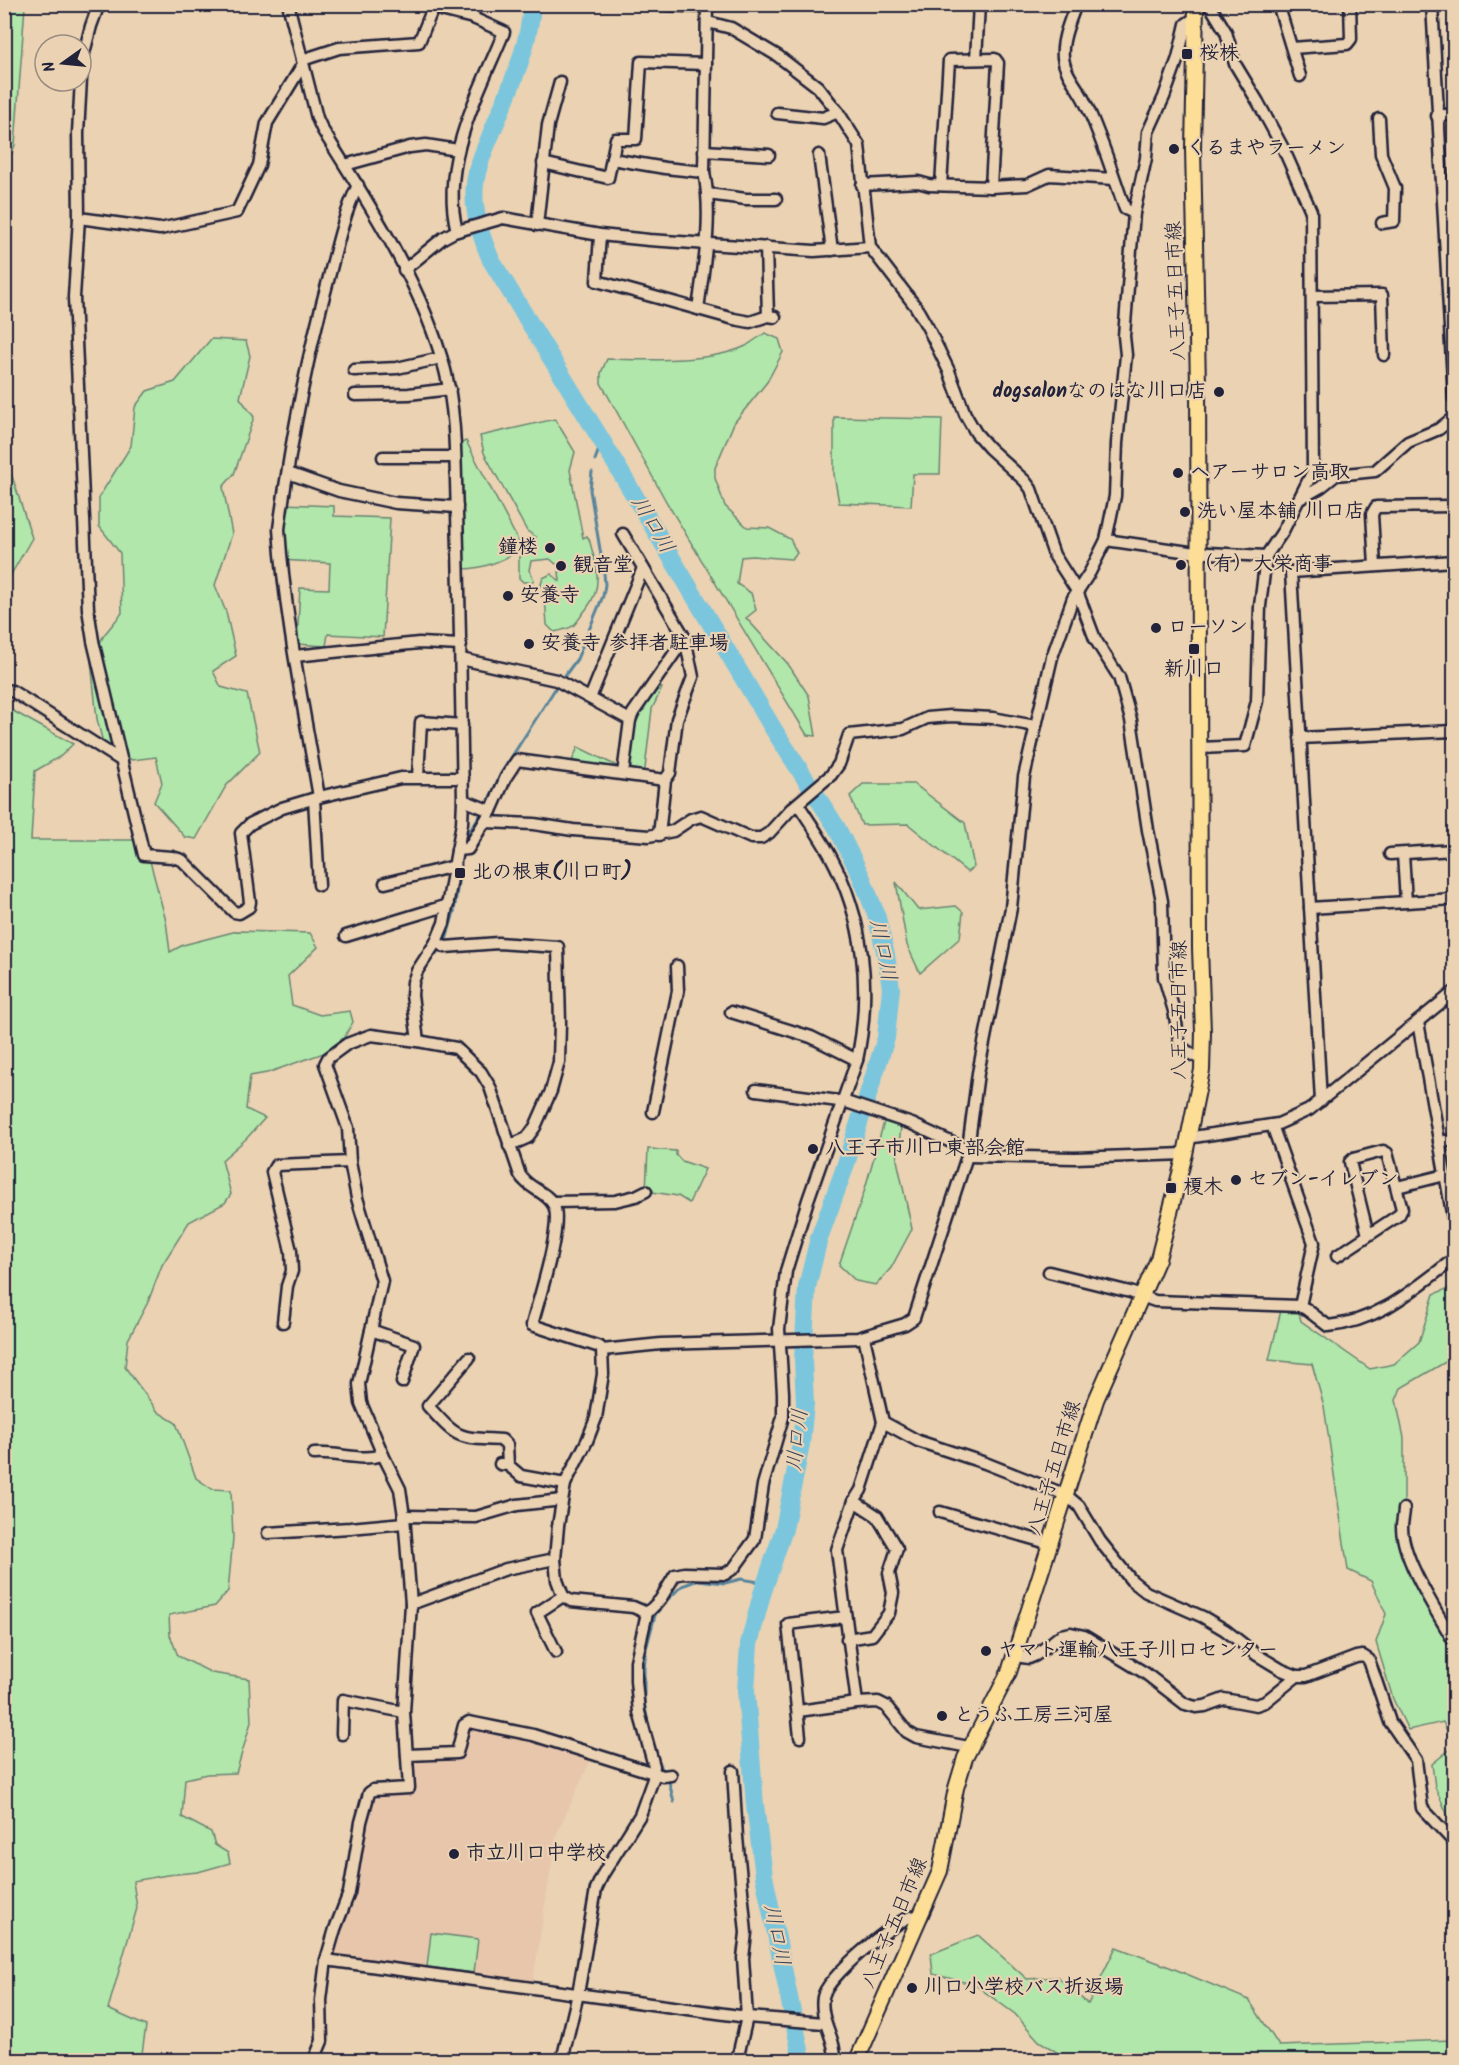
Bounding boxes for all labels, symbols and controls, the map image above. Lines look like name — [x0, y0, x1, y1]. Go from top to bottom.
north arrow — [33, 33, 93, 93]
place label: 桜株 — [1199, 38, 1240, 70]
marker: 桜株 — [1180, 47, 1194, 61]
text: N — [37, 58, 63, 75]
place label: くるまやラーメン — [1186, 133, 1346, 165]
marker: くるまやラーメン — [1167, 142, 1181, 156]
street label: 八王子五日市線 — [1159, 220, 1195, 362]
place label: dogsalonなのはな川口店 — [992, 376, 1207, 408]
marker: dogsalonなのはな川口店 — [1212, 385, 1226, 399]
place label: ヘアーサロン高取 — [1190, 457, 1350, 489]
marker: ヘアーサロン高取 — [1171, 466, 1185, 480]
water label: 川口川 — [622, 490, 682, 560]
place label: 洗い屋本舗 川口店 — [1197, 496, 1365, 528]
marker: 洗い屋本舗 川口店 — [1178, 505, 1192, 519]
place label: 鐘楼 — [498, 532, 538, 564]
marker: 鐘楼 — [543, 541, 557, 555]
place label: （有）大栄商事 — [1193, 549, 1333, 581]
place label: 観音堂 — [573, 550, 633, 582]
marker: （有）大栄商事 — [1174, 558, 1188, 572]
marker: 観音堂 — [554, 559, 568, 573]
place label: 安養寺 — [520, 580, 580, 612]
marker: 安養寺 — [501, 589, 515, 603]
place label: ローソン — [1168, 612, 1248, 644]
marker: ローソン — [1149, 621, 1163, 635]
place label: 安養寺 参拝者駐車場 — [541, 628, 729, 660]
marker: 安養寺 参拝者駐車場 — [522, 637, 536, 651]
marker: 新川口 — [1187, 642, 1201, 656]
place label: 新川口 — [1164, 654, 1224, 686]
place label: 北の根東(川口町) — [472, 857, 632, 889]
marker: 北の根東(川口町) — [453, 866, 467, 880]
water label: 川口川 — [859, 916, 905, 984]
street label: 八王子五日市線 — [1164, 940, 1196, 1080]
place label: 八王子市川口東部会館 — [825, 1133, 1025, 1165]
marker: 八王子市川口東部会館 — [806, 1142, 820, 1156]
place label: セブン-イレブン — [1248, 1164, 1399, 1196]
place label: 榎木 — [1183, 1172, 1223, 1204]
marker: セブン-イレブン — [1229, 1173, 1243, 1187]
marker: 榎木 — [1164, 1181, 1178, 1195]
street label: 八王子五日市線 — [1019, 1396, 1091, 1540]
water label: 川口川 — [778, 1407, 818, 1473]
place label: ヤマト運輸八王子川口センター — [998, 1635, 1278, 1667]
marker: ヤマト運輸八王子川口センター — [979, 1644, 993, 1658]
place label: とうふ工房三河屋 — [954, 1700, 1113, 1732]
marker: とうふ工房三河屋 — [935, 1709, 949, 1723]
place label: 市立川口中学校 — [466, 1838, 606, 1870]
marker: 市立川口中学校 — [447, 1847, 461, 1861]
street label: 八王子五日市線 — [853, 1852, 937, 1994]
water label: 川口川 — [754, 1901, 798, 1969]
place label: 川口小学校バス折返場 — [924, 1972, 1124, 2004]
marker: 川口小学校バス折返場 — [905, 1981, 919, 1995]

